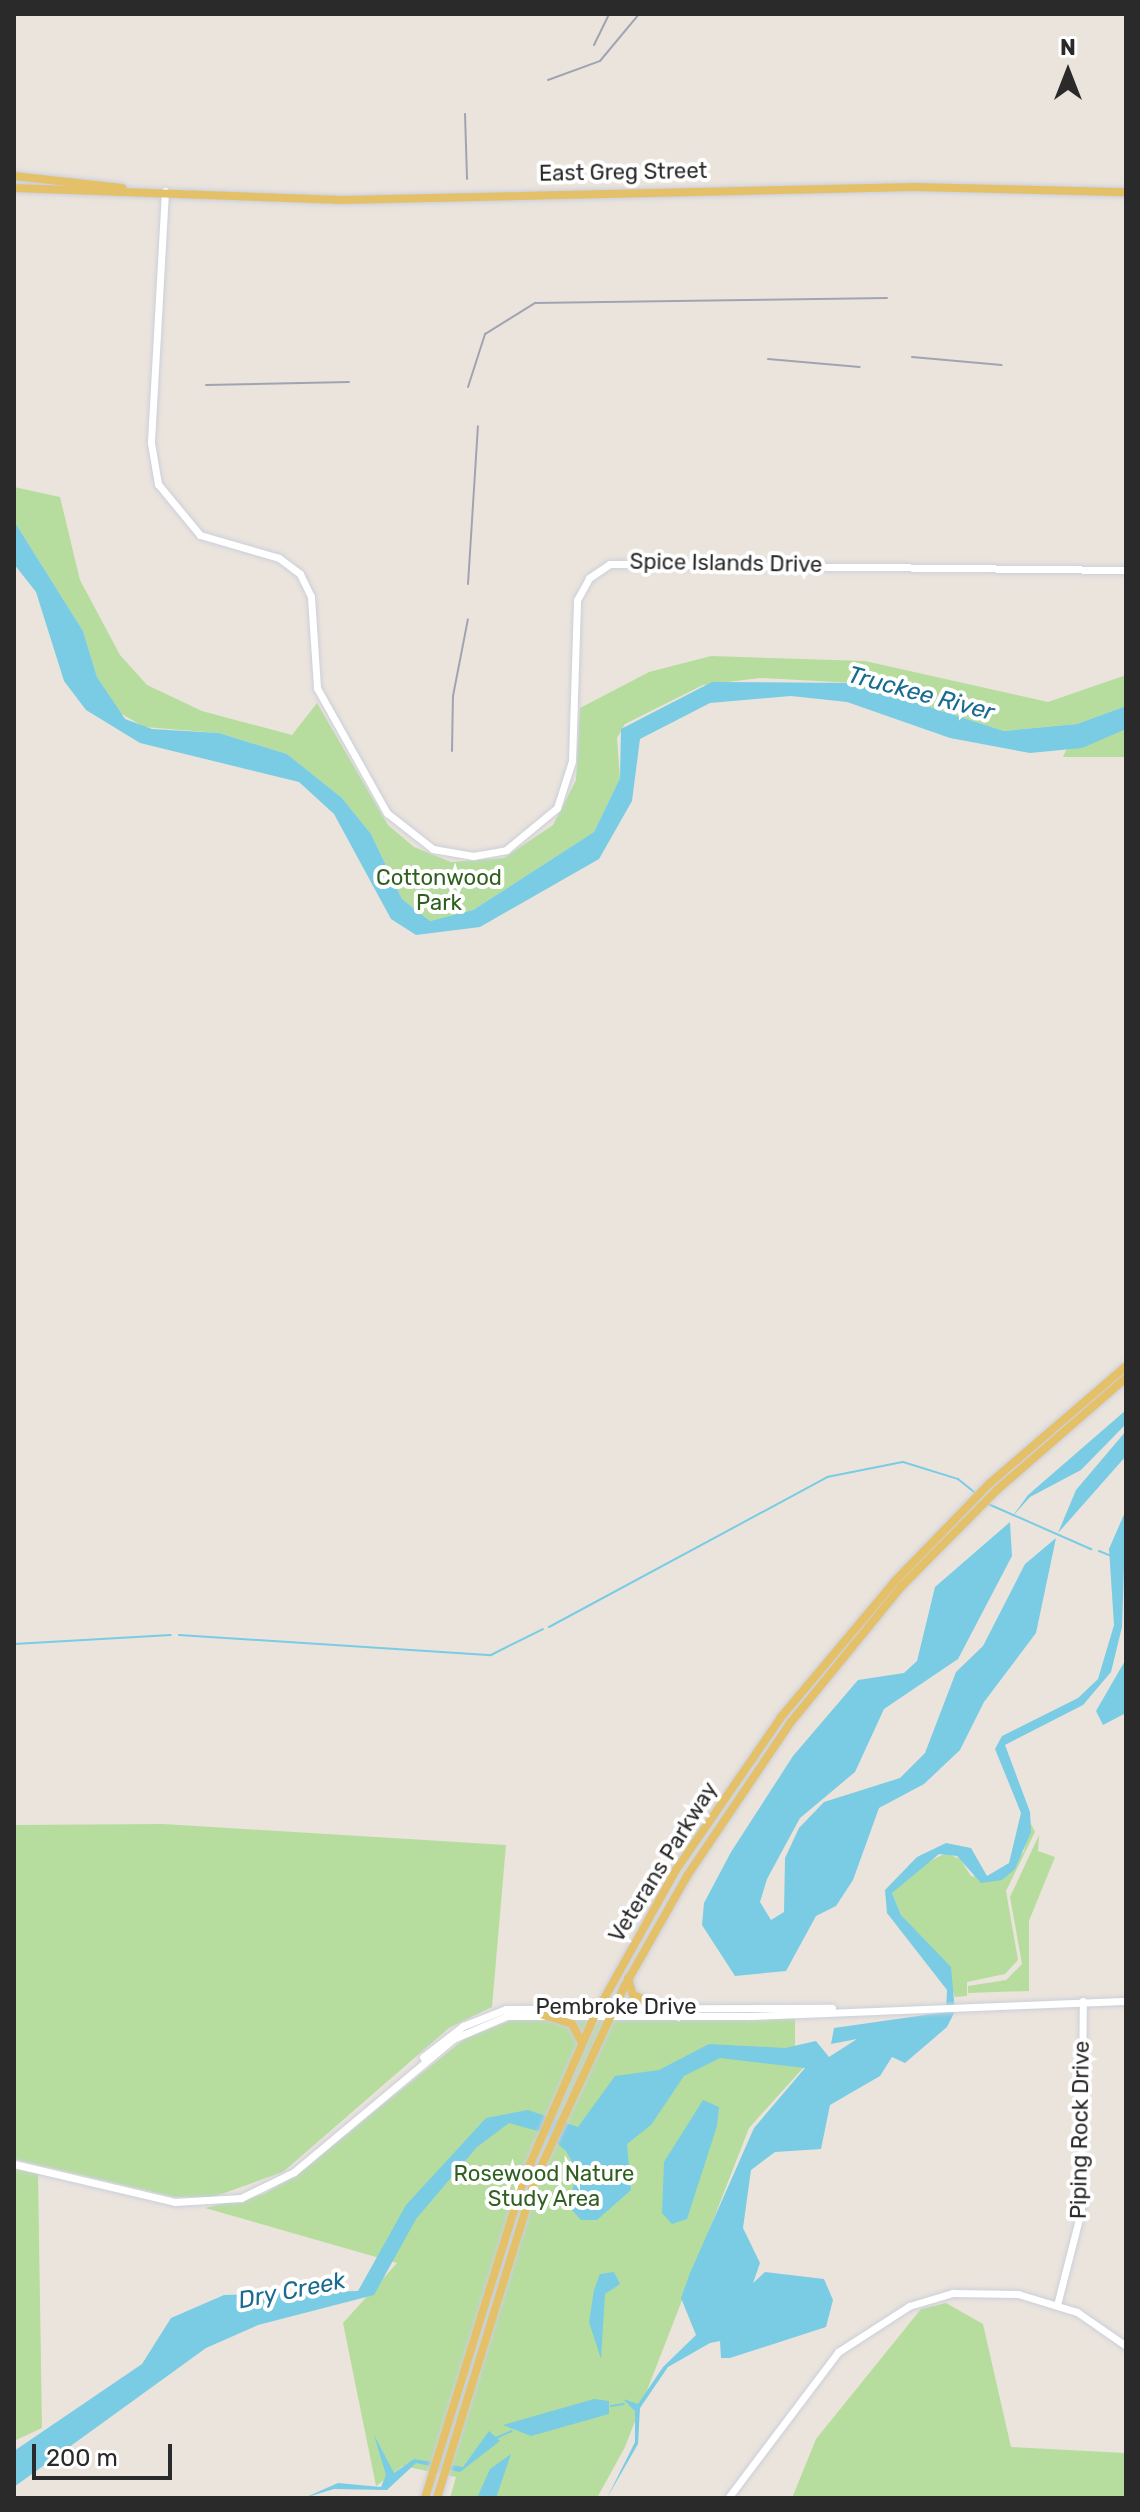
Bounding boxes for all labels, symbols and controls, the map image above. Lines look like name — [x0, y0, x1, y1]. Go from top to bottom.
north arrow — [1028, 32, 1108, 112]
text: N — [1060, 34, 1076, 61]
street label: East Greg Street — [539, 157, 707, 187]
street label: Spice Islands Drive — [629, 548, 823, 578]
water label: Truckee River — [845, 661, 997, 727]
park label: Cottonwood Park — [376, 864, 502, 916]
street label: Veterans Parkway — [603, 1777, 723, 1947]
street label: Pembroke Drive — [535, 1994, 697, 2020]
street label: Piping Rock Drive — [1065, 2041, 1095, 2219]
park label: Rosewood Nature Study Area — [454, 2160, 634, 2212]
water label: Dry Creek — [236, 2266, 348, 2316]
scale bar — [36, 2428, 176, 2478]
text: 200 m — [46, 2444, 118, 2472]

